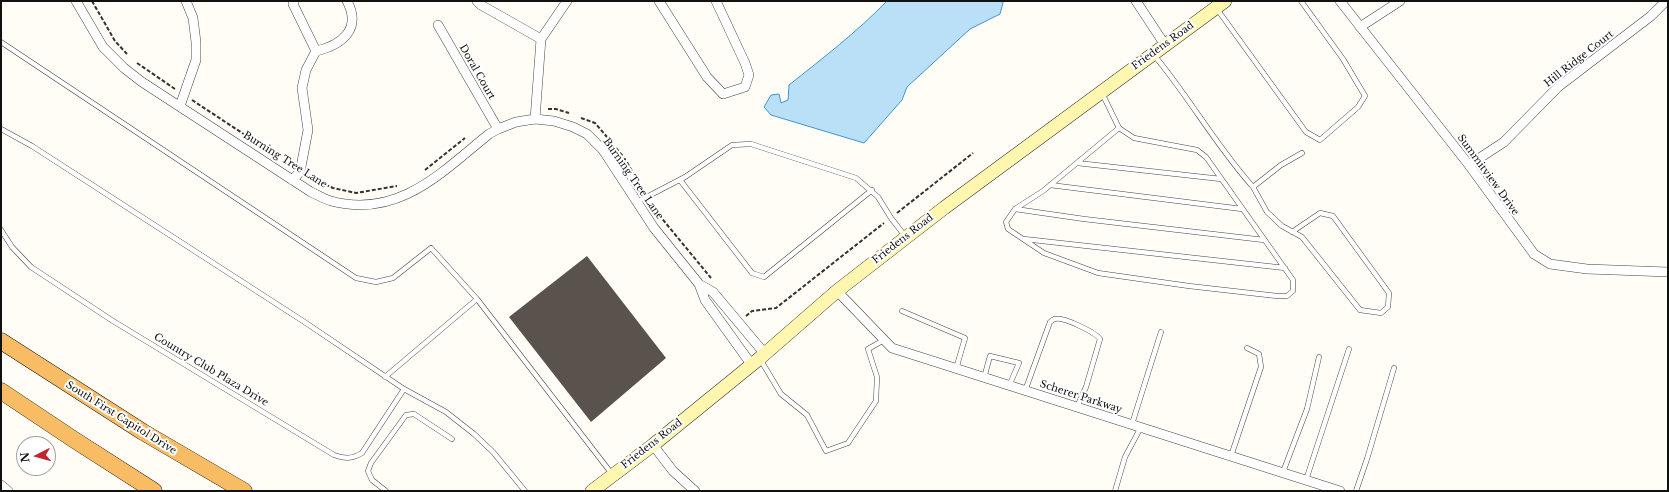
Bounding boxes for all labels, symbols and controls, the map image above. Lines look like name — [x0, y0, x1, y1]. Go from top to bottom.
street label: Friedens Road — [1130, 19, 1196, 73]
street label: Hill Ridge Court — [1542, 28, 1616, 90]
street label: Doral Court — [456, 42, 498, 102]
street label: Burning Tree Lane — [241, 129, 329, 191]
street label: Summitview Drive — [1455, 132, 1521, 218]
street label: Burning Tree Lane — [600, 136, 666, 222]
street label: Friedens Road — [870, 212, 936, 266]
street label: Country Club Plaza Drive — [152, 331, 270, 409]
street label: Scherer Parkway — [1038, 378, 1124, 416]
street label: South First Capitol Drive — [64, 379, 178, 457]
street label: Friedens Road — [619, 417, 685, 471]
north arrow — [16, 436, 56, 476]
text: N — [18, 451, 33, 463]

